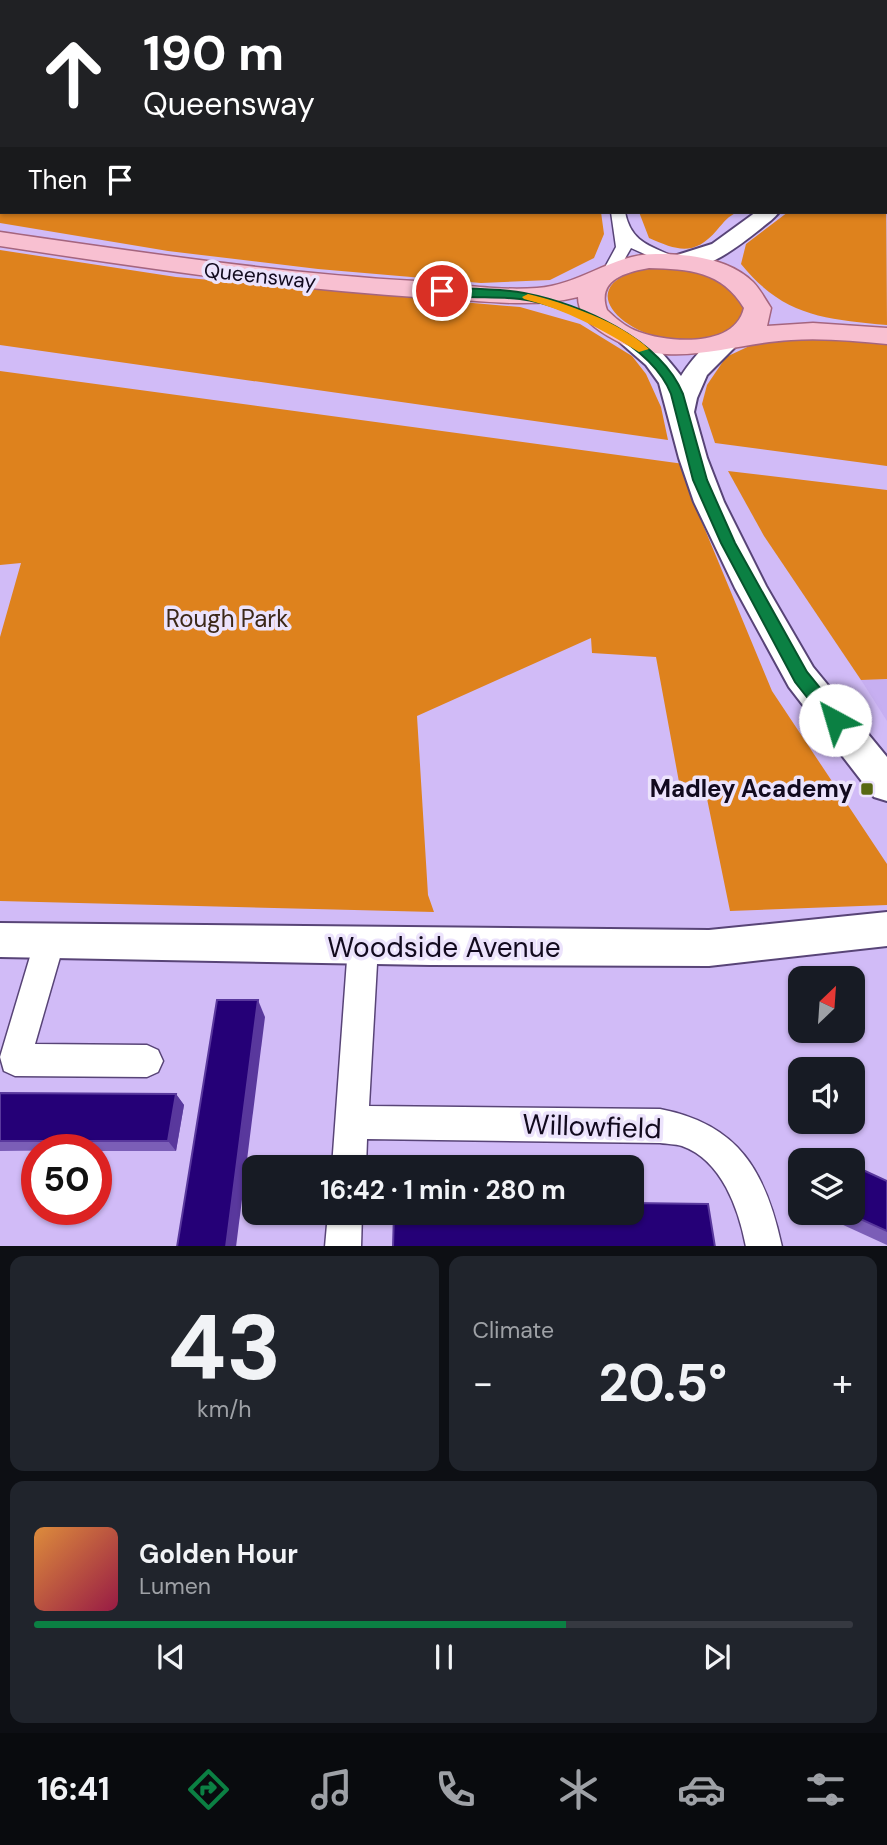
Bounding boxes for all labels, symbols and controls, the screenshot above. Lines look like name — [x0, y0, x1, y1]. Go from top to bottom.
text: 190 m — [143, 21, 284, 85]
icon: ahead — [28, 28, 119, 119]
text: Queensway — [143, 83, 315, 125]
icon: arrive — [101, 161, 139, 199]
text: Then — [28, 163, 87, 197]
street label: Queensway — [202, 256, 318, 296]
pin — [412, 261, 472, 321]
icon: arrive — [423, 272, 461, 310]
park label: Rough Park — [166, 603, 288, 634]
position arrow — [798, 683, 872, 757]
place label: Madley Academy — [650, 773, 853, 804]
marker: Madley Academy — [859, 781, 875, 797]
street label: Woodside Avenue — [327, 929, 561, 966]
north arrow — [788, 966, 864, 1043]
map controls — [788, 966, 865, 1225]
button: sound — [788, 1057, 865, 1134]
street label: Willowfield — [522, 1106, 662, 1147]
speed limit sign: 50 — [21, 1134, 112, 1225]
button: layers — [788, 1148, 865, 1225]
text: 16:42 · 1 min · 280 m — [320, 1173, 566, 1207]
text: 43 — [167, 1289, 281, 1407]
text: Climate — [473, 1315, 554, 1345]
text: 20.5° — [598, 1349, 727, 1417]
text: − — [473, 1358, 493, 1408]
text: + — [832, 1358, 853, 1408]
text: km/h — [197, 1394, 251, 1424]
text: Golden Hour — [139, 1537, 298, 1571]
text: Lumen — [139, 1571, 211, 1601]
icon: previous — [152, 1638, 190, 1676]
icon: pause — [425, 1638, 463, 1676]
icon: next — [698, 1638, 736, 1676]
icon: directions — [184, 1765, 233, 1814]
icon: music — [307, 1765, 356, 1814]
icon: phone — [431, 1765, 480, 1814]
icon: climate — [554, 1765, 603, 1814]
icon: car — [677, 1765, 726, 1814]
icon: filters — [801, 1765, 850, 1814]
text: 16:41 — [37, 1768, 110, 1810]

